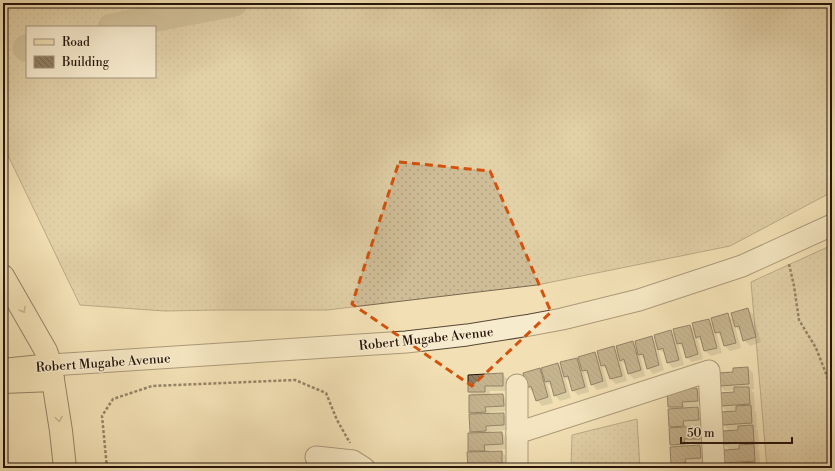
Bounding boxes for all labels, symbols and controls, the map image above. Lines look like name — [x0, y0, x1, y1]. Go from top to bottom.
legend — [26, 26, 156, 78]
text: Road — [62, 35, 90, 50]
text: Building — [61, 55, 110, 70]
one-way arrow — [18, 306, 25, 313]
street label: Robert Mugabe Avenue — [358, 324, 495, 354]
street label: Robert Mugabe Avenue — [35, 350, 171, 376]
one-way arrow — [54, 416, 63, 422]
scale bar — [681, 419, 792, 445]
text: 50 m — [687, 426, 715, 441]

